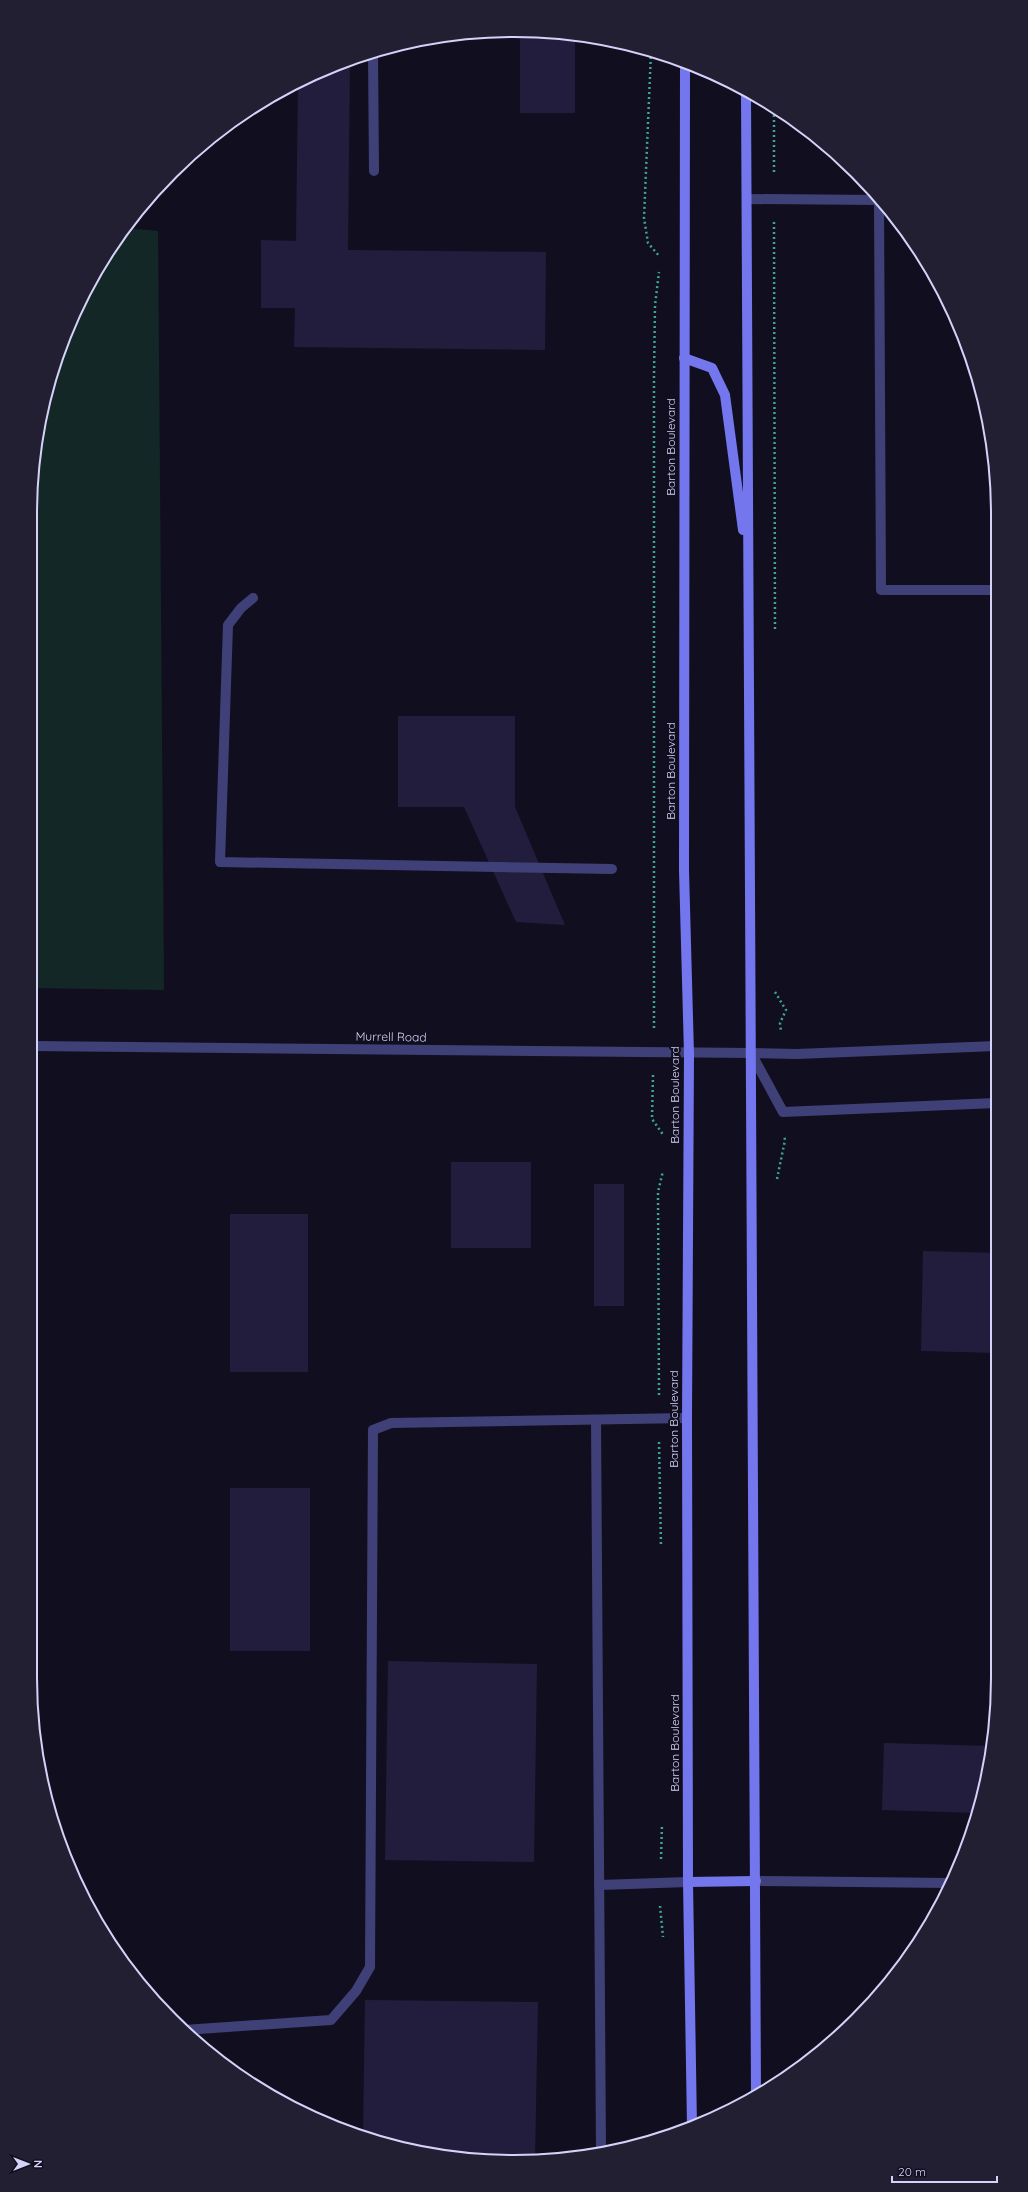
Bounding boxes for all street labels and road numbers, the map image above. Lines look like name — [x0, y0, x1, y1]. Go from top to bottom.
street label: Barton Boulevard — [663, 398, 678, 496]
street label: Barton Boulevard — [663, 722, 678, 820]
street label: Murrell Road — [355, 1028, 427, 1045]
street label: Barton Boulevard — [667, 1046, 682, 1144]
street label: Barton Boulevard — [666, 1370, 681, 1468]
street label: Barton Boulevard — [667, 1694, 682, 1792]

